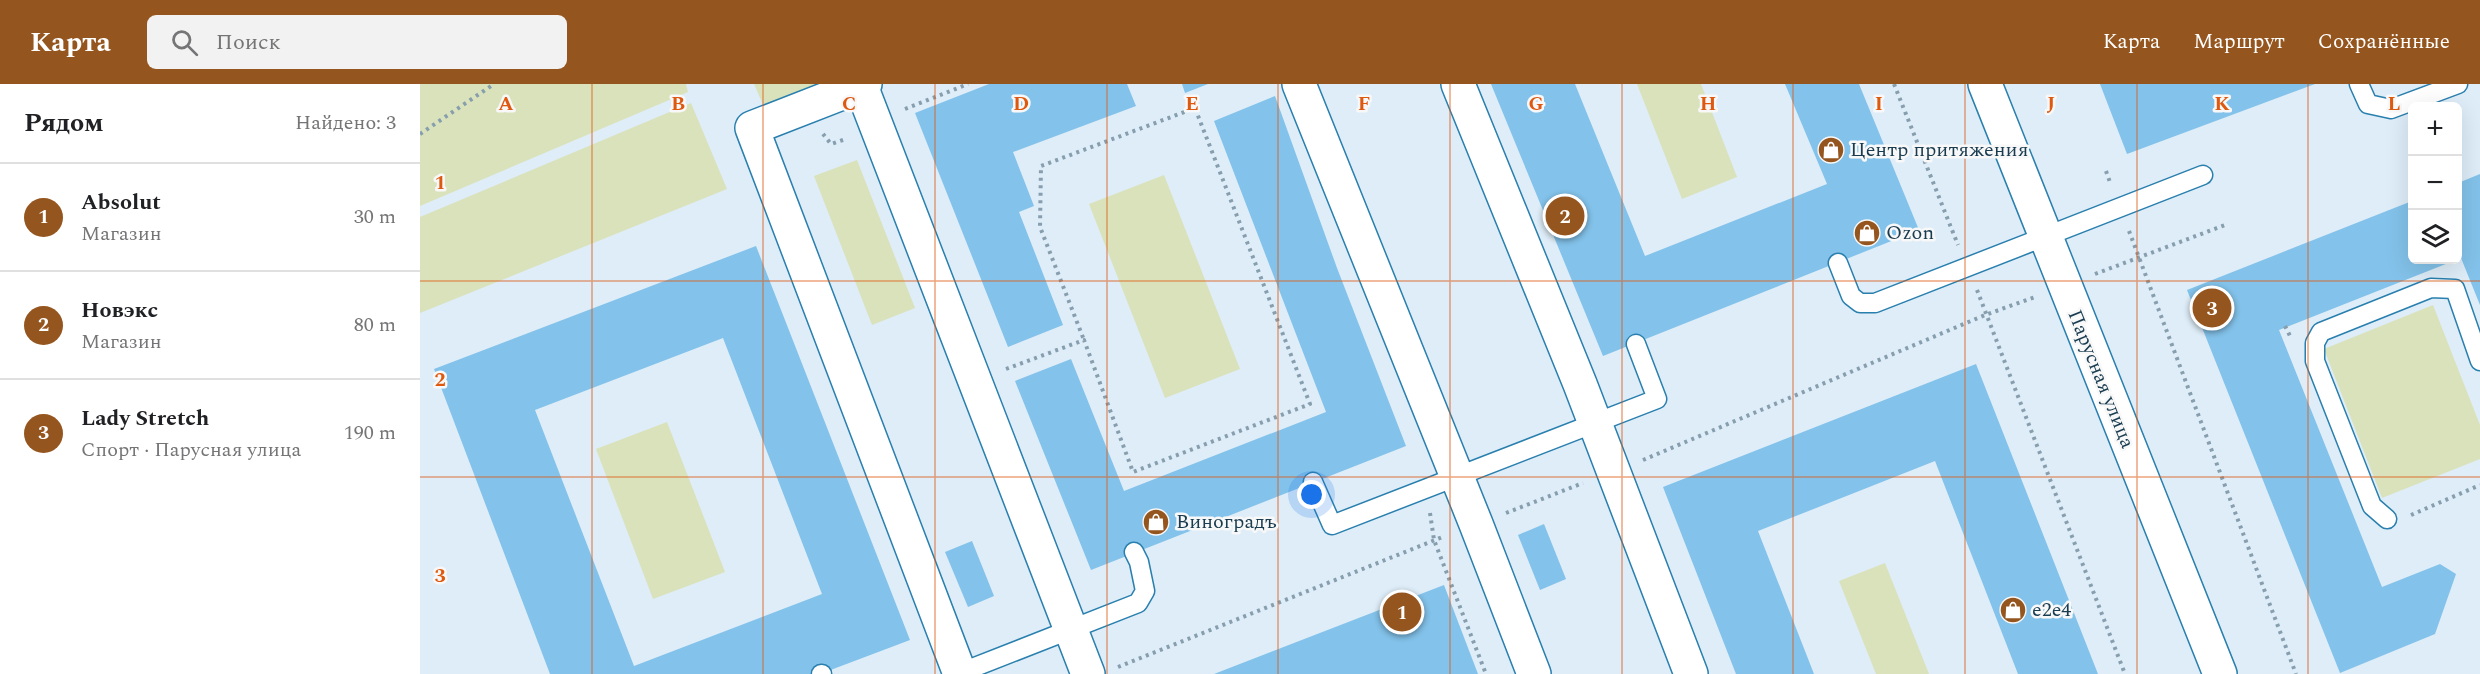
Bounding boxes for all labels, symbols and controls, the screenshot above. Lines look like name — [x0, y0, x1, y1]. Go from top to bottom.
search box — [147, 15, 567, 69]
text: Карта — [30, 21, 111, 64]
icon: search — [168, 26, 201, 59]
text: Поиск — [216, 26, 281, 59]
text: Карта — [2103, 26, 2160, 58]
text: Маршрут — [2193, 26, 2285, 58]
text: Сохранённые — [2318, 26, 2450, 58]
text: A — [498, 89, 514, 119]
text: B — [671, 89, 685, 119]
text: C — [842, 89, 856, 119]
text: D — [1013, 89, 1029, 119]
text: E — [1185, 89, 1199, 119]
text: F — [1358, 89, 1370, 119]
text: G — [1528, 89, 1544, 119]
text: H — [1700, 89, 1716, 119]
text: I — [1875, 89, 1883, 119]
text: J — [2047, 89, 2055, 119]
text: K — [2214, 89, 2230, 119]
text: L — [2388, 89, 2400, 119]
map controls — [2408, 102, 2462, 264]
button: + — [2408, 102, 2462, 156]
text: Рядом — [24, 103, 104, 143]
text: Найдено: 3 — [295, 108, 396, 138]
shop icon: Центр притяжения — [1816, 135, 1846, 165]
place label: Центр притяжения — [1850, 135, 2028, 165]
button: − — [2408, 156, 2462, 210]
text: 1 — [434, 168, 446, 198]
text: Absolut — [81, 186, 161, 219]
pin: 2 — [1546, 194, 1584, 238]
text: 1 — [38, 202, 49, 232]
text: 30 m — [354, 202, 396, 232]
button: layers — [2408, 210, 2462, 264]
shop icon: Ozon — [1852, 218, 1882, 248]
place label: Ozon — [1886, 218, 1934, 248]
text: Магазин — [81, 219, 162, 249]
pin: 3 — [2192, 286, 2232, 330]
text: Новэкс — [81, 294, 158, 327]
street label: Парусная улица — [2060, 305, 2143, 453]
text: 2 — [38, 310, 49, 340]
text: 80 m — [354, 310, 396, 340]
text: Магазин — [81, 327, 162, 357]
text: 2 — [434, 365, 446, 395]
text: Lady Stretch — [81, 402, 209, 435]
text: 3 — [38, 418, 49, 448]
text: 190 m — [344, 418, 396, 448]
text: Спорт · Парусная улица — [81, 435, 301, 465]
your location — [1297, 480, 1326, 509]
shop icon: Виноградъ — [1141, 507, 1171, 537]
place label: Виноградъ — [1176, 507, 1277, 537]
text: 3 — [434, 561, 446, 591]
pin: 1 — [1382, 590, 1422, 634]
shop icon: е2е4 — [1998, 595, 2028, 625]
place label: е2е4 — [2032, 595, 2071, 625]

